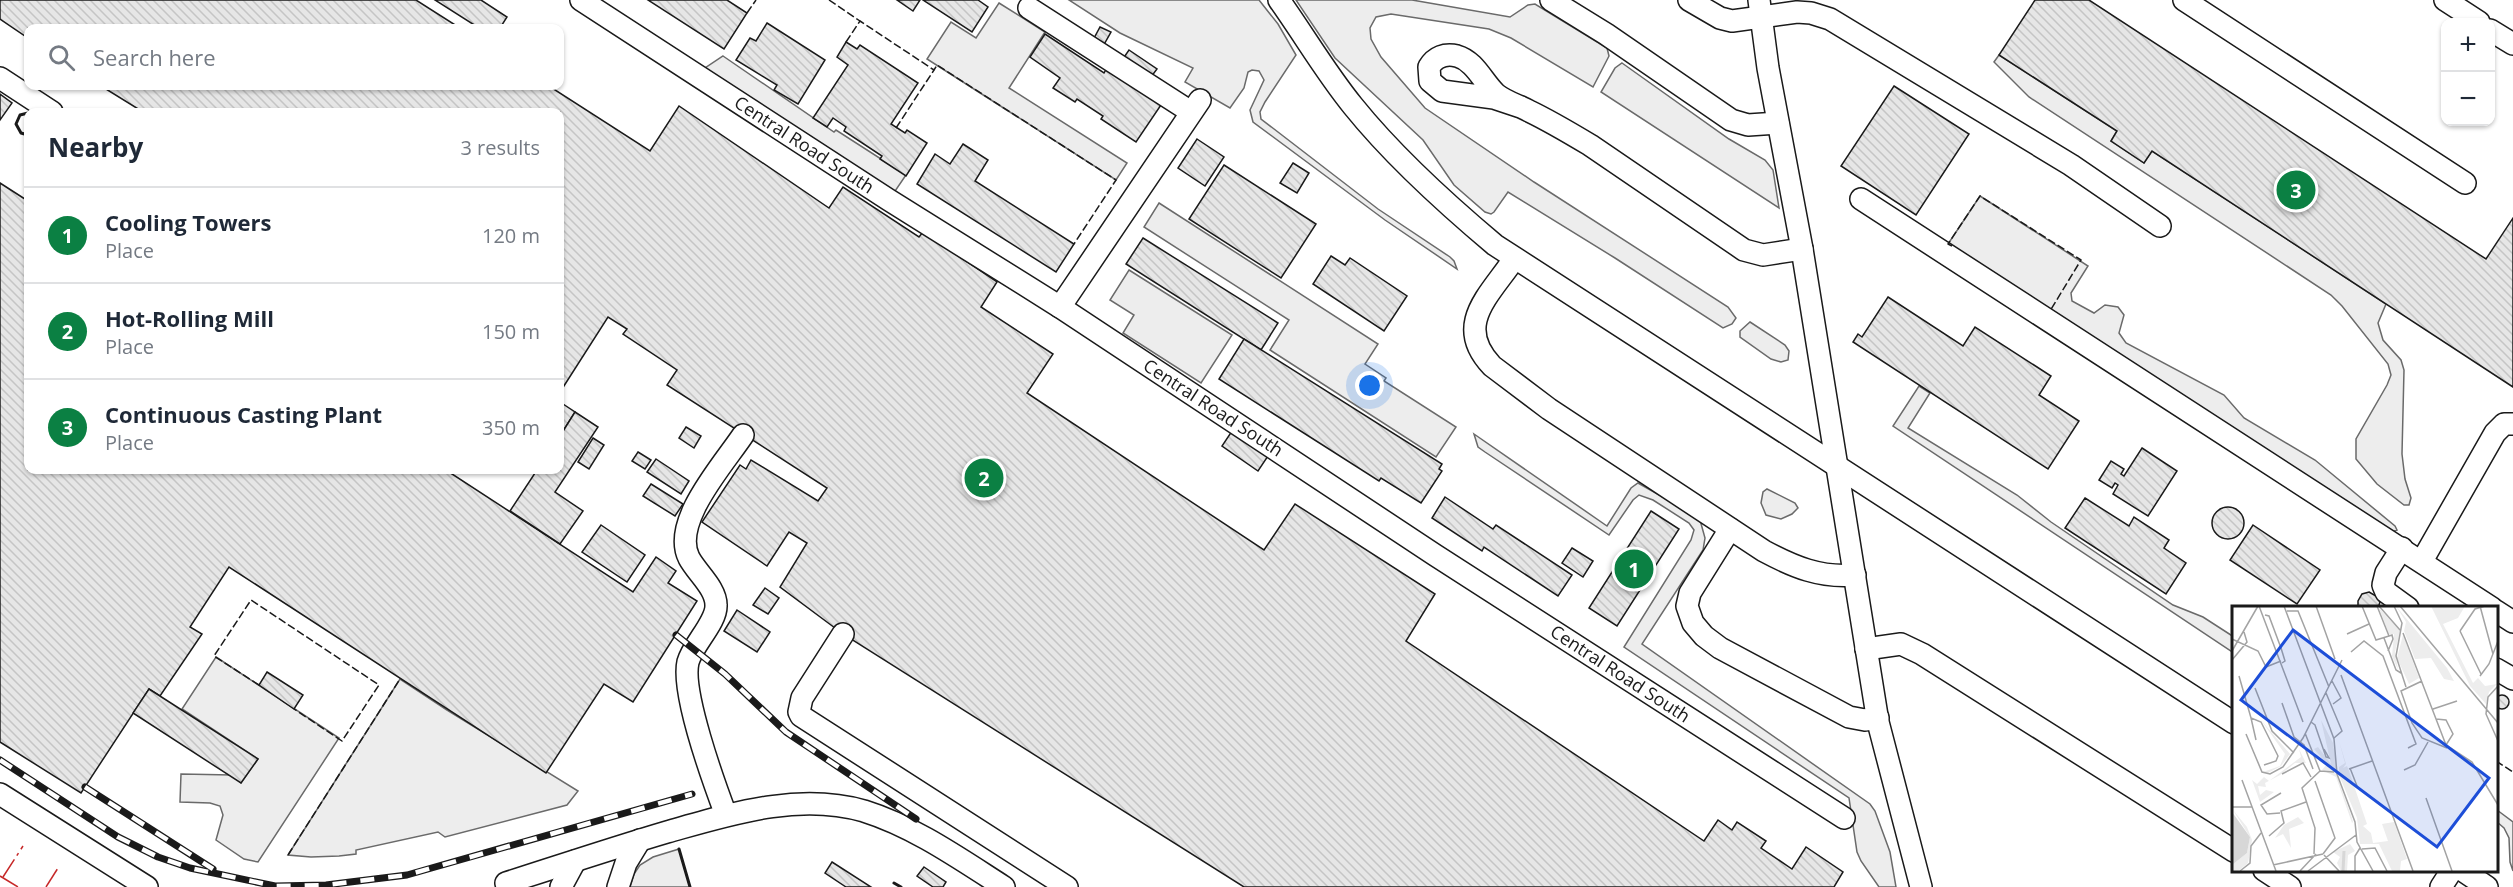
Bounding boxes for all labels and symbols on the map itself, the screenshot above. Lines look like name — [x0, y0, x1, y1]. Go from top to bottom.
street label: Central Road South — [730, 90, 879, 198]
pin: 3 — [2276, 168, 2316, 213]
street label: Central Road South — [1139, 353, 1288, 461]
your location — [1355, 371, 1384, 400]
pin: 2 — [964, 456, 1004, 500]
pin: 1 — [1614, 546, 1654, 592]
inset map — [2232, 606, 2498, 872]
street label: Central Road South — [1546, 619, 1695, 727]

